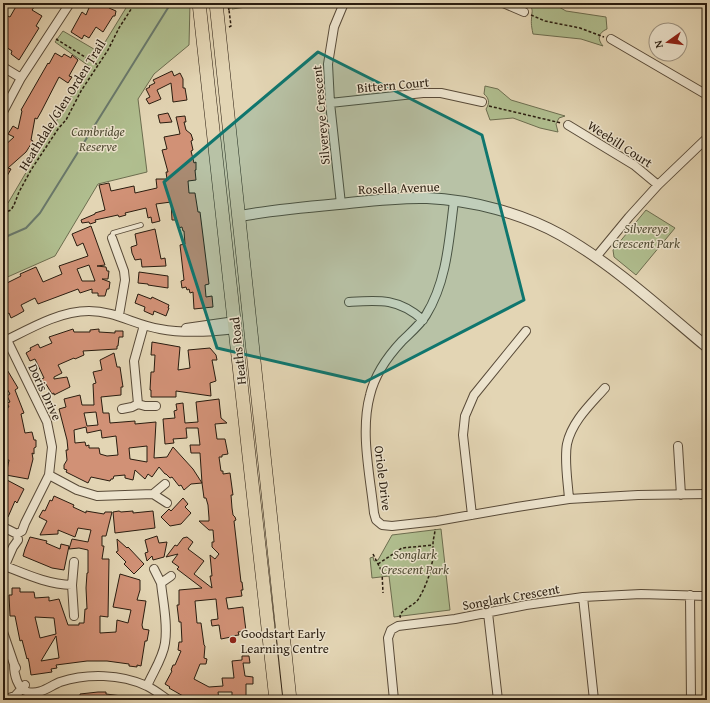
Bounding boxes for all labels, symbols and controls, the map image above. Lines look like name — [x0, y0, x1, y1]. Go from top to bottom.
north arrow — [648, 22, 688, 62]
street label: Heathdale/Glen Orden Trail — [14, 35, 110, 174]
text: N — [649, 38, 667, 50]
street label: Silvereye Crescent — [307, 64, 335, 165]
street label: Bittern Court — [356, 72, 430, 98]
street label: Weebill Court — [584, 116, 657, 172]
park label: Cambridge Reserve — [71, 122, 125, 156]
street label: Rosella Avenue — [358, 177, 440, 199]
park label: Silvereye Crescent Park — [612, 219, 680, 253]
street label: Heaths Road — [225, 316, 251, 386]
street label: Doris Drive — [24, 360, 66, 424]
street label: Oriole Drive — [370, 444, 396, 512]
park label: Songlark Crescent Park — [381, 545, 449, 579]
street label: Songlark Crescent — [461, 579, 562, 615]
place label: Goodstart Early Learning Centre — [241, 624, 329, 658]
marker: Goodstart Early Learning Centre — [228, 635, 238, 645]

